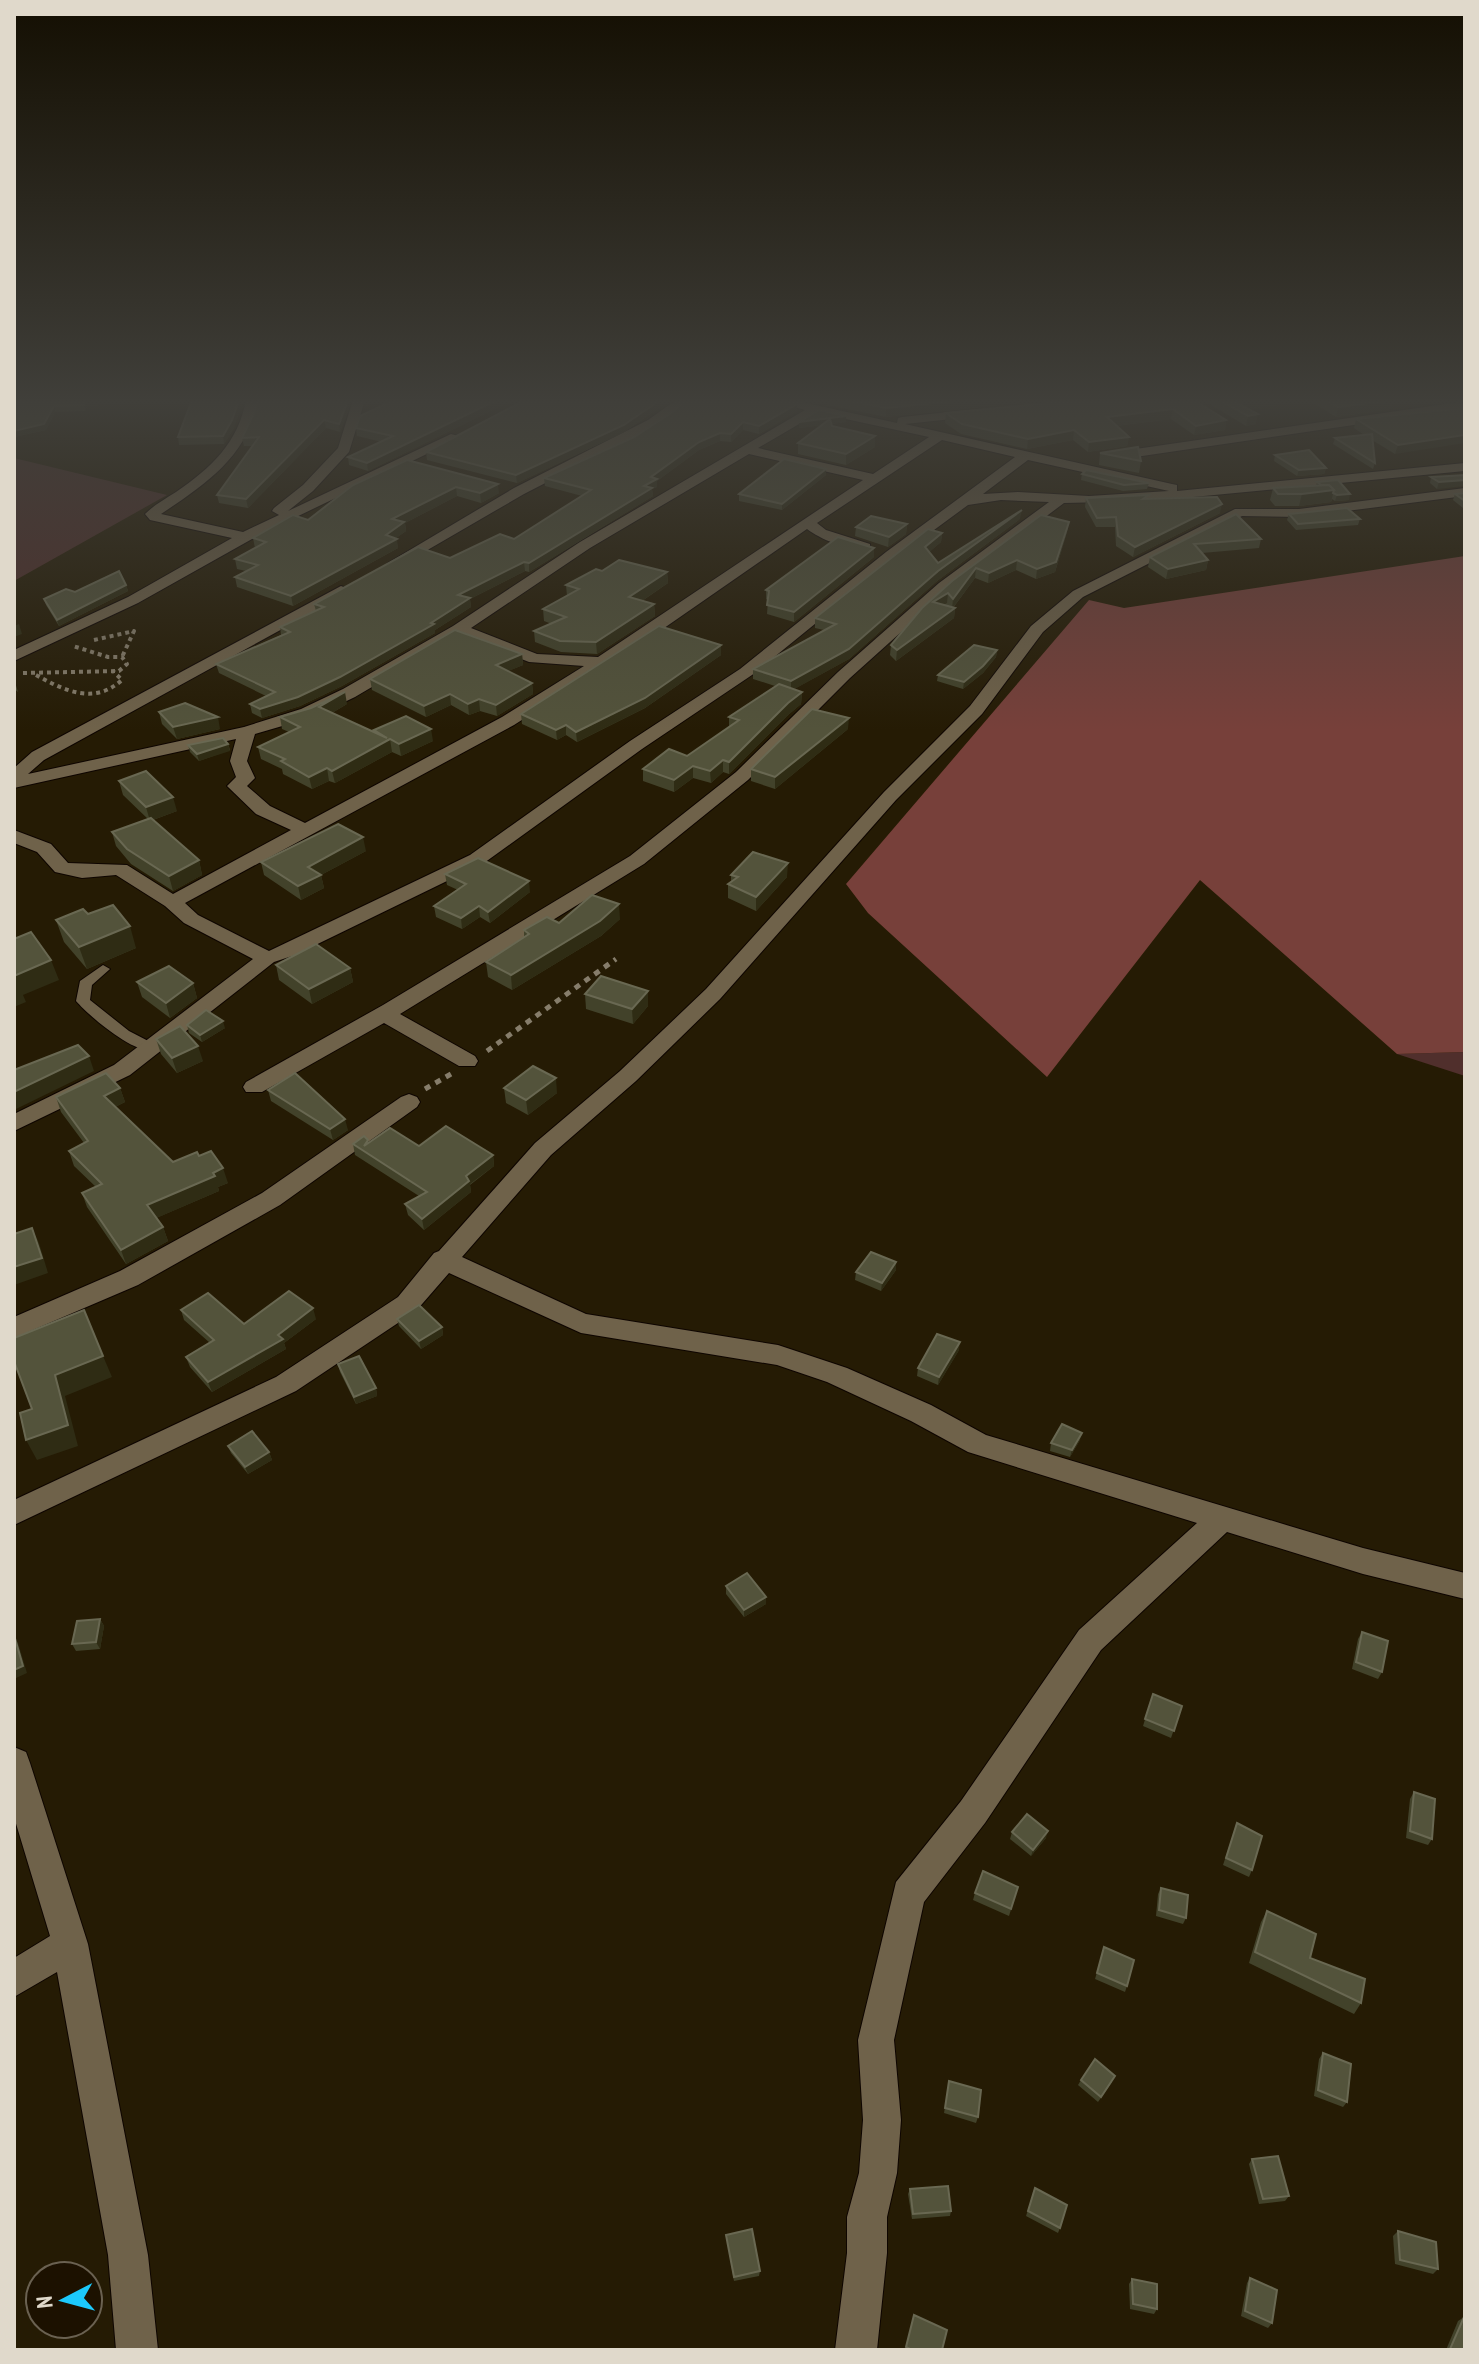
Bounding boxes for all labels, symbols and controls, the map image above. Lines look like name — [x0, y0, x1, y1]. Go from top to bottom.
north arrow — [24, 2260, 104, 2340]
text: N — [30, 2295, 59, 2309]

